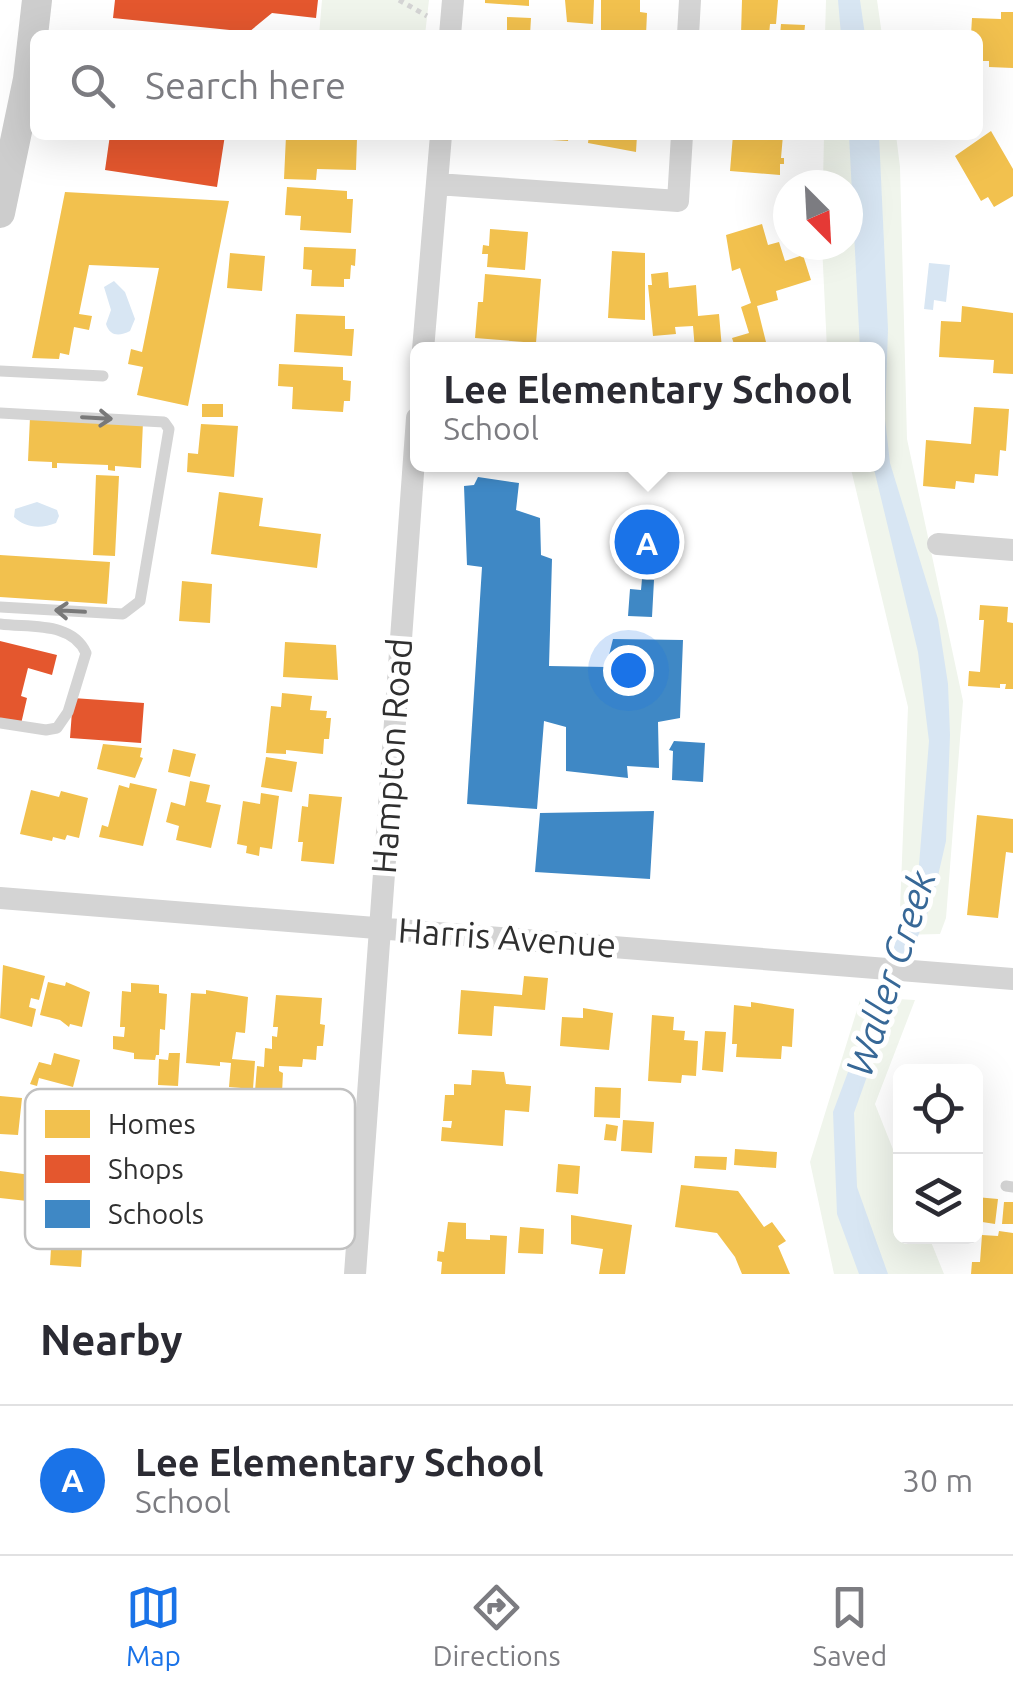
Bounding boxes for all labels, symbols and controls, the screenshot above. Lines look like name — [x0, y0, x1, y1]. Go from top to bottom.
search box — [30, 30, 983, 140]
icon: search — [65, 58, 120, 113]
text: Search here — [145, 64, 346, 106]
north arrow — [773, 170, 863, 260]
popup — [410, 342, 885, 472]
text: Lee Elementary School — [443, 368, 852, 410]
one-way arrow — [81, 409, 113, 428]
text: School — [443, 410, 539, 446]
pin: A — [614, 504, 680, 580]
one-way arrow — [54, 601, 86, 620]
street label: Hampton Road — [363, 637, 419, 875]
your location — [603, 645, 654, 696]
water label: Waller Creek — [837, 864, 943, 1081]
street label: Harris Avenue — [397, 909, 617, 965]
map controls — [893, 1064, 983, 1244]
button: locate — [893, 1064, 983, 1154]
legend — [25, 1089, 355, 1249]
text: Homes — [108, 1108, 196, 1139]
text: Shops — [108, 1153, 184, 1184]
button: layers — [893, 1154, 983, 1244]
text: Schools — [108, 1198, 204, 1229]
text: Nearby — [40, 1316, 183, 1363]
text: Lee Elementary School — [135, 1441, 544, 1483]
text: A — [61, 1462, 84, 1498]
text: 30 m — [902, 1462, 973, 1498]
text: School — [135, 1483, 231, 1519]
tab: Map — [126, 1580, 181, 1671]
tab: Directions — [433, 1580, 561, 1671]
tab: Saved — [813, 1580, 887, 1671]

